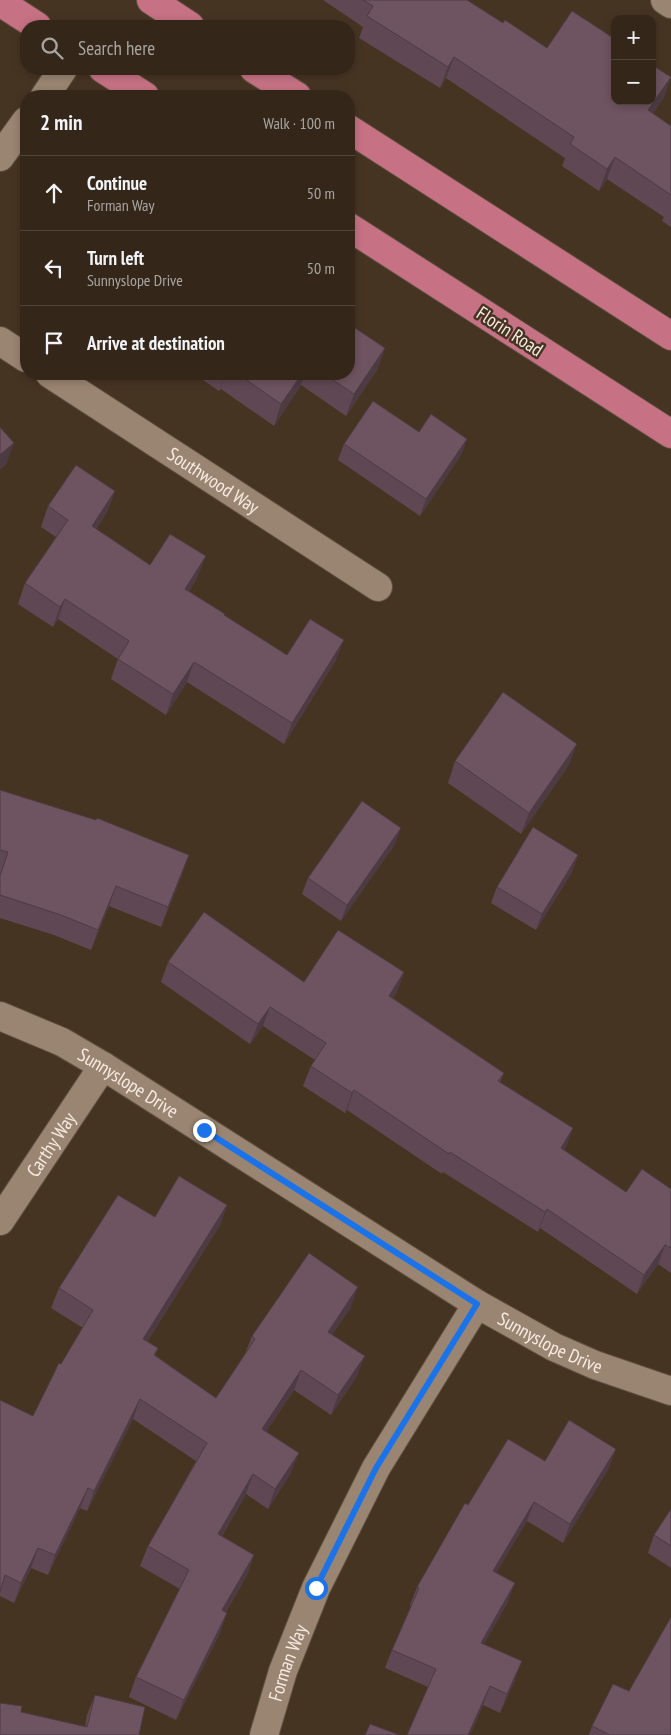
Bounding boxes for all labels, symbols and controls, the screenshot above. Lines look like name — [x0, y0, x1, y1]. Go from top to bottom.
map controls — [611, 15, 656, 105]
button: + — [611, 15, 656, 60]
search box — [20, 20, 355, 75]
icon: search — [38, 34, 66, 62]
text: Search here — [78, 36, 155, 60]
button: − — [611, 60, 656, 105]
text: 2 min — [40, 109, 82, 136]
text: Walk · 100 m — [263, 113, 335, 133]
text: Continue — [87, 171, 147, 195]
icon: ahead — [40, 179, 68, 207]
text: 50 m — [307, 183, 335, 203]
text: Forman Way — [87, 195, 155, 215]
text: Turn left — [87, 246, 144, 270]
icon: left — [40, 254, 68, 282]
text: 50 m — [307, 258, 335, 278]
text: Sunnyslope Drive — [87, 270, 183, 290]
street label: Florin Road — [472, 301, 548, 361]
icon: arrive — [40, 329, 68, 357]
text: Arrive at destination — [87, 331, 225, 355]
street label: Southwood Way — [163, 442, 265, 519]
street label: Sunnyslope Drive — [74, 1042, 183, 1123]
street label: Carthy Way — [21, 1107, 81, 1181]
route end — [193, 1119, 216, 1142]
street label: Sunnyslope Drive — [494, 1306, 606, 1379]
route start — [305, 1577, 328, 1600]
street label: Forman Way — [263, 1620, 313, 1704]

